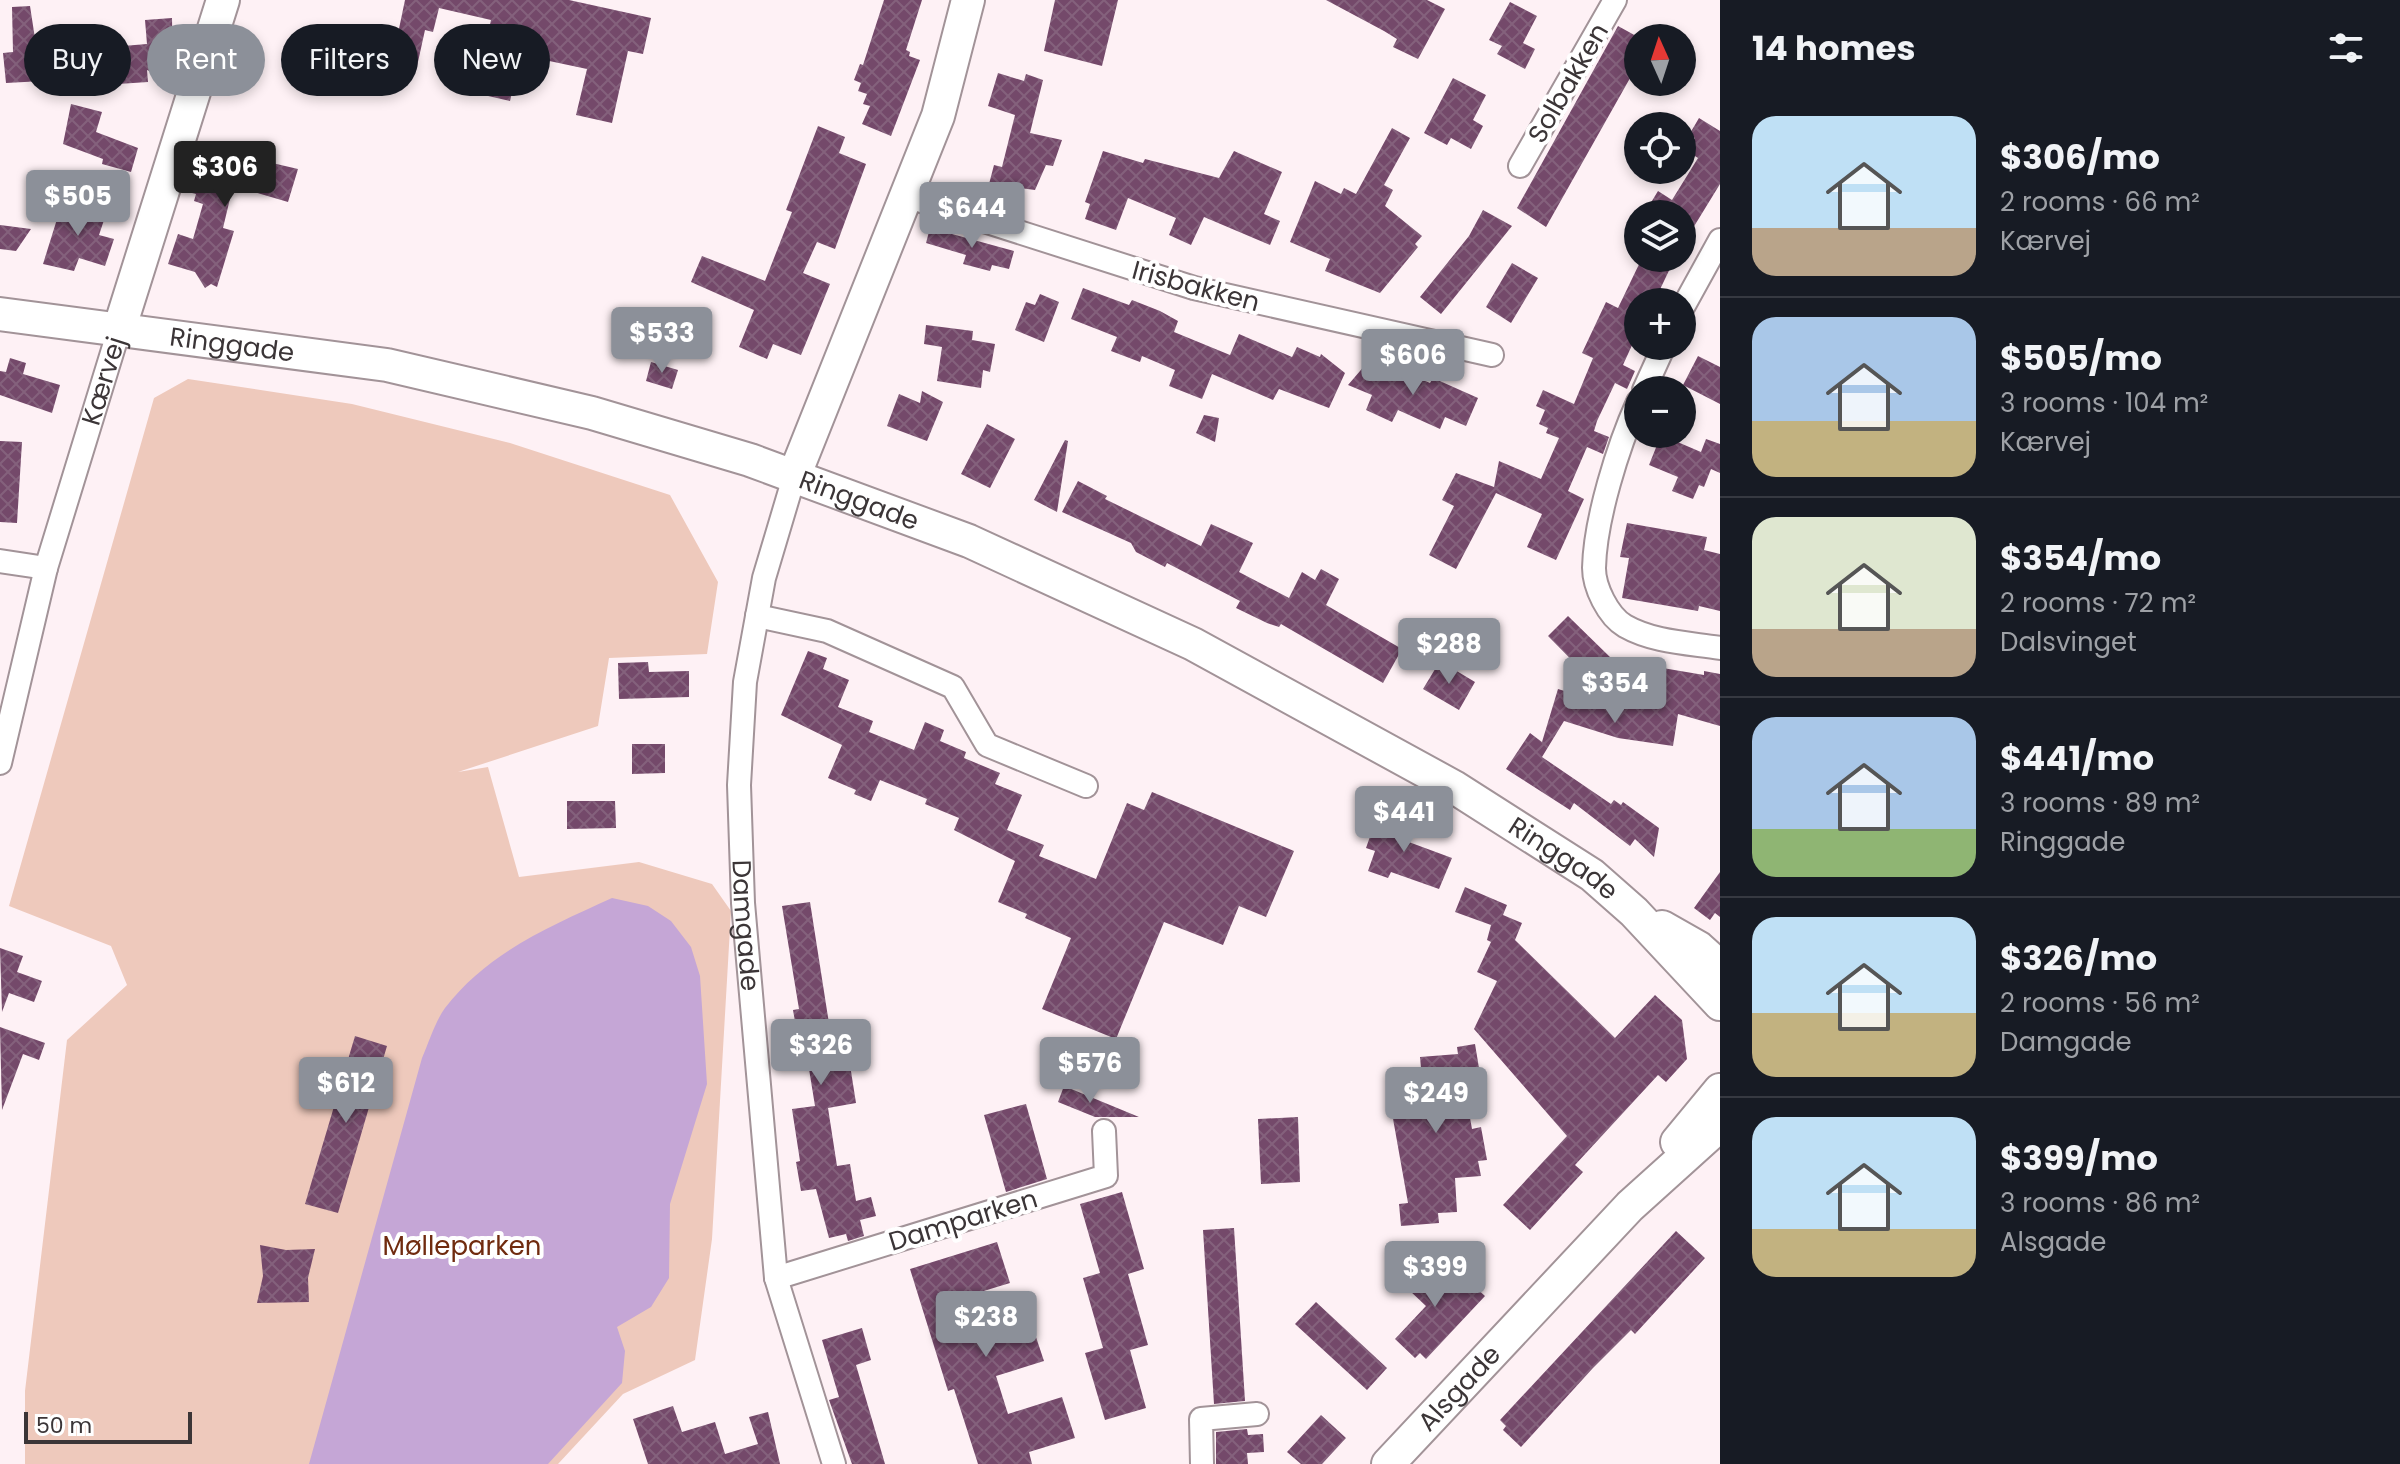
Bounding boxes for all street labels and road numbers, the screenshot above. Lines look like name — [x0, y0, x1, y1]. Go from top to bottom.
street label: Solbakken — [1519, 16, 1617, 150]
street label: Irisbakken — [1128, 252, 1264, 320]
street label: Ringgade — [168, 319, 296, 371]
street label: Kærvej — [73, 332, 134, 430]
street label: Ringgade — [794, 462, 924, 539]
street label: Ringgade — [1502, 808, 1626, 908]
street label: Damgade — [724, 859, 769, 993]
street label: Damparken — [884, 1180, 1042, 1260]
street label: Alsgade — [1410, 1337, 1509, 1439]

